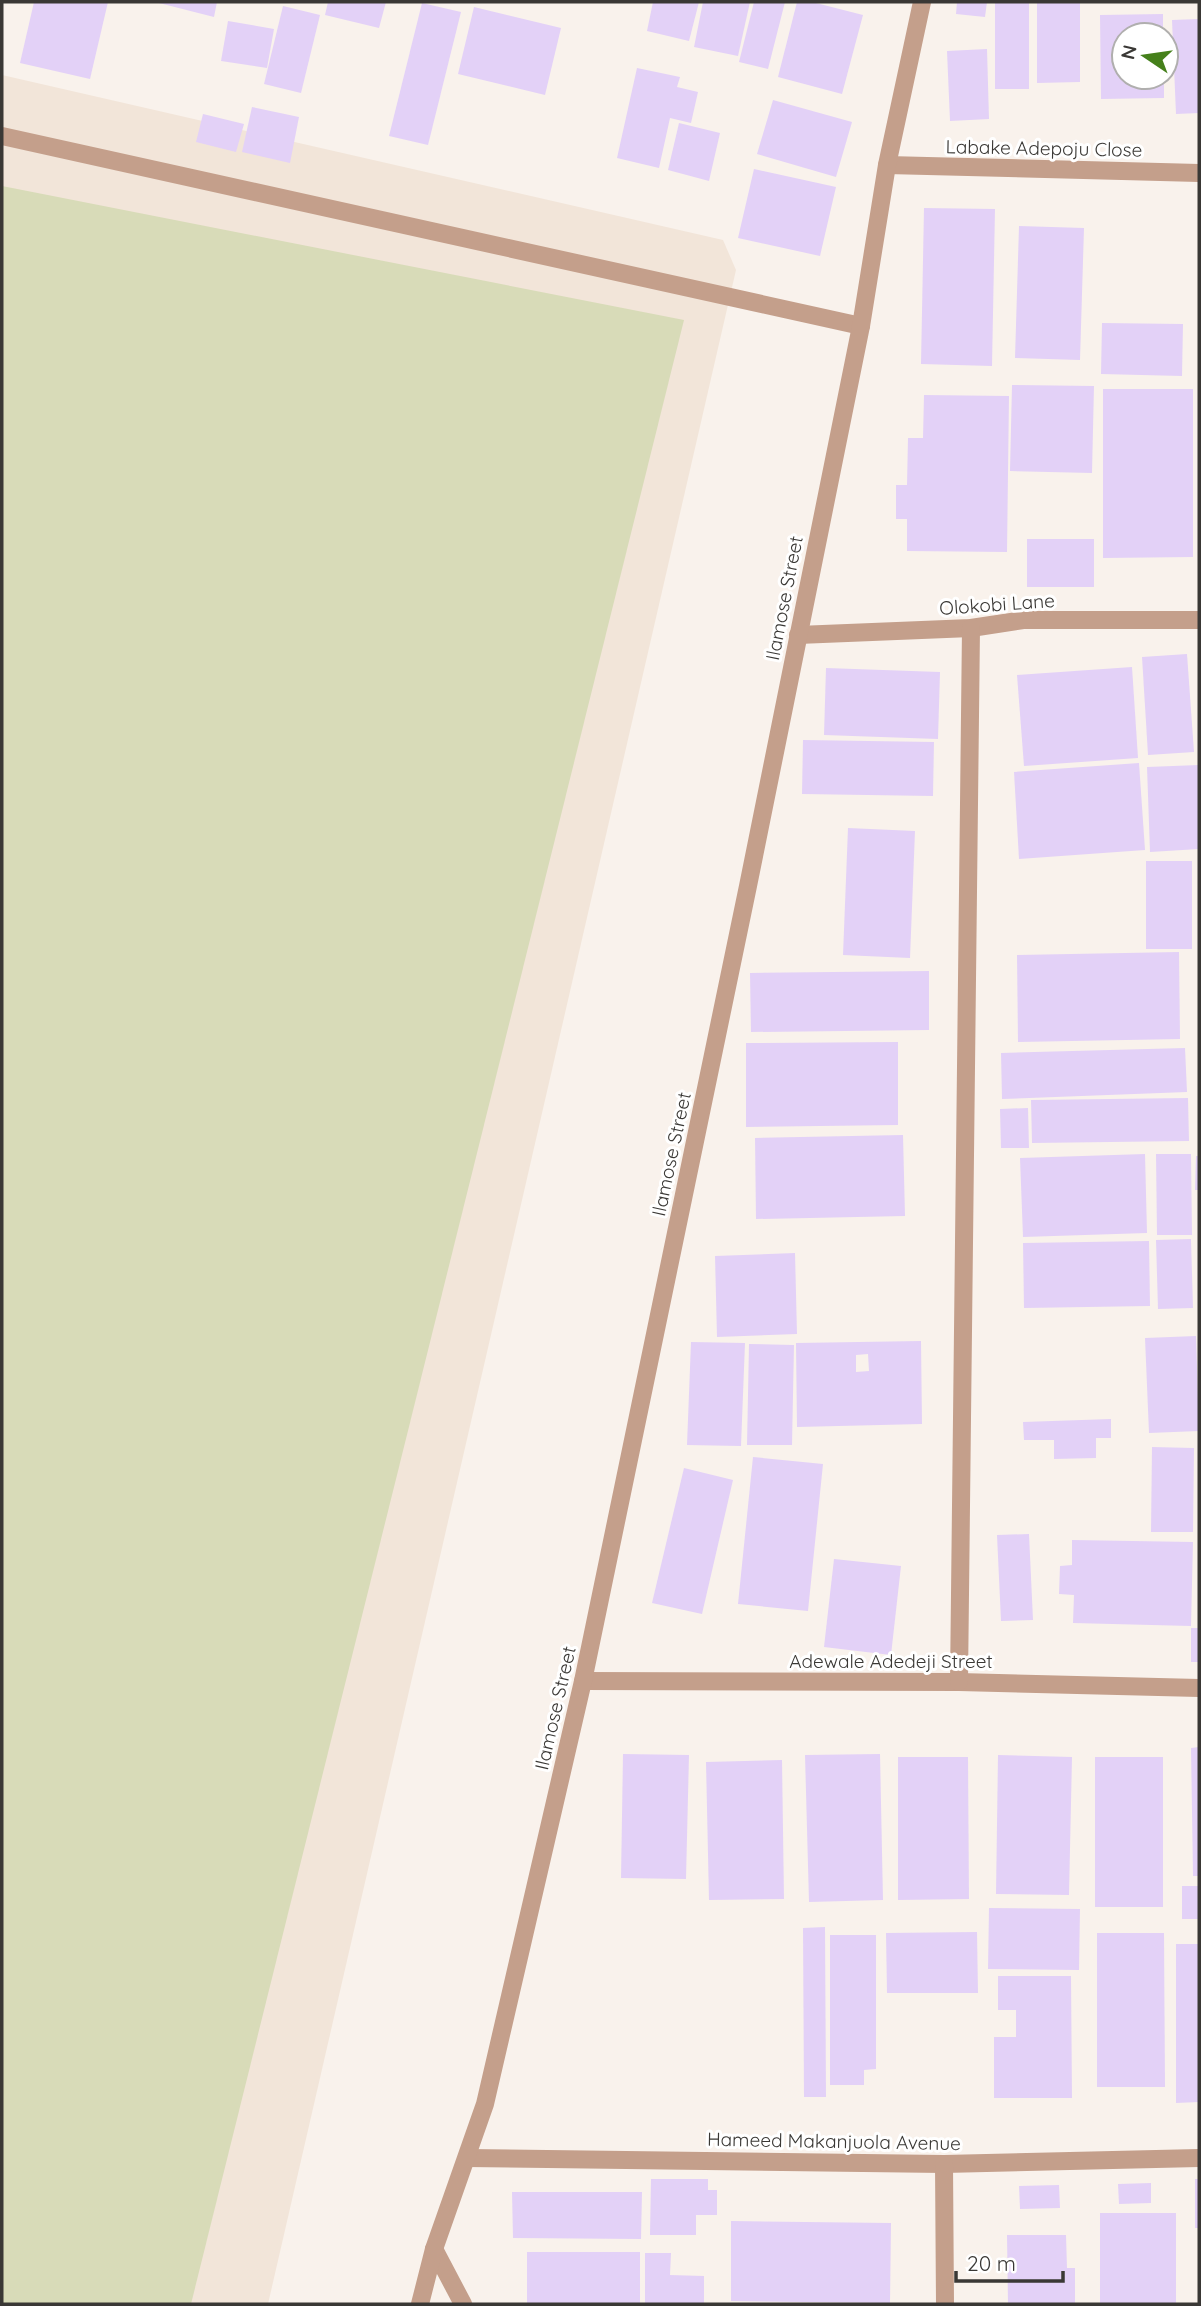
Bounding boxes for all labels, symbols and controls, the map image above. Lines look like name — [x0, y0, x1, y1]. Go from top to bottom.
north arrow — [1110, 21, 1180, 91]
text: N — [1115, 43, 1142, 62]
street label: Labake Adepoju Close — [945, 134, 1143, 162]
street label: Ilamose Street — [760, 534, 808, 662]
street label: Olokobi Lane — [939, 588, 1055, 620]
street label: Ilamose Street — [646, 1090, 696, 1218]
street label: Ilamose Street — [529, 1644, 581, 1772]
street label: Adewale Adedeji Street — [789, 1649, 993, 1673]
street label: Hameed Makanjuola Avenue — [707, 2127, 961, 2155]
scale bar — [956, 2240, 1063, 2284]
text: 20 m — [967, 2250, 1016, 2276]

